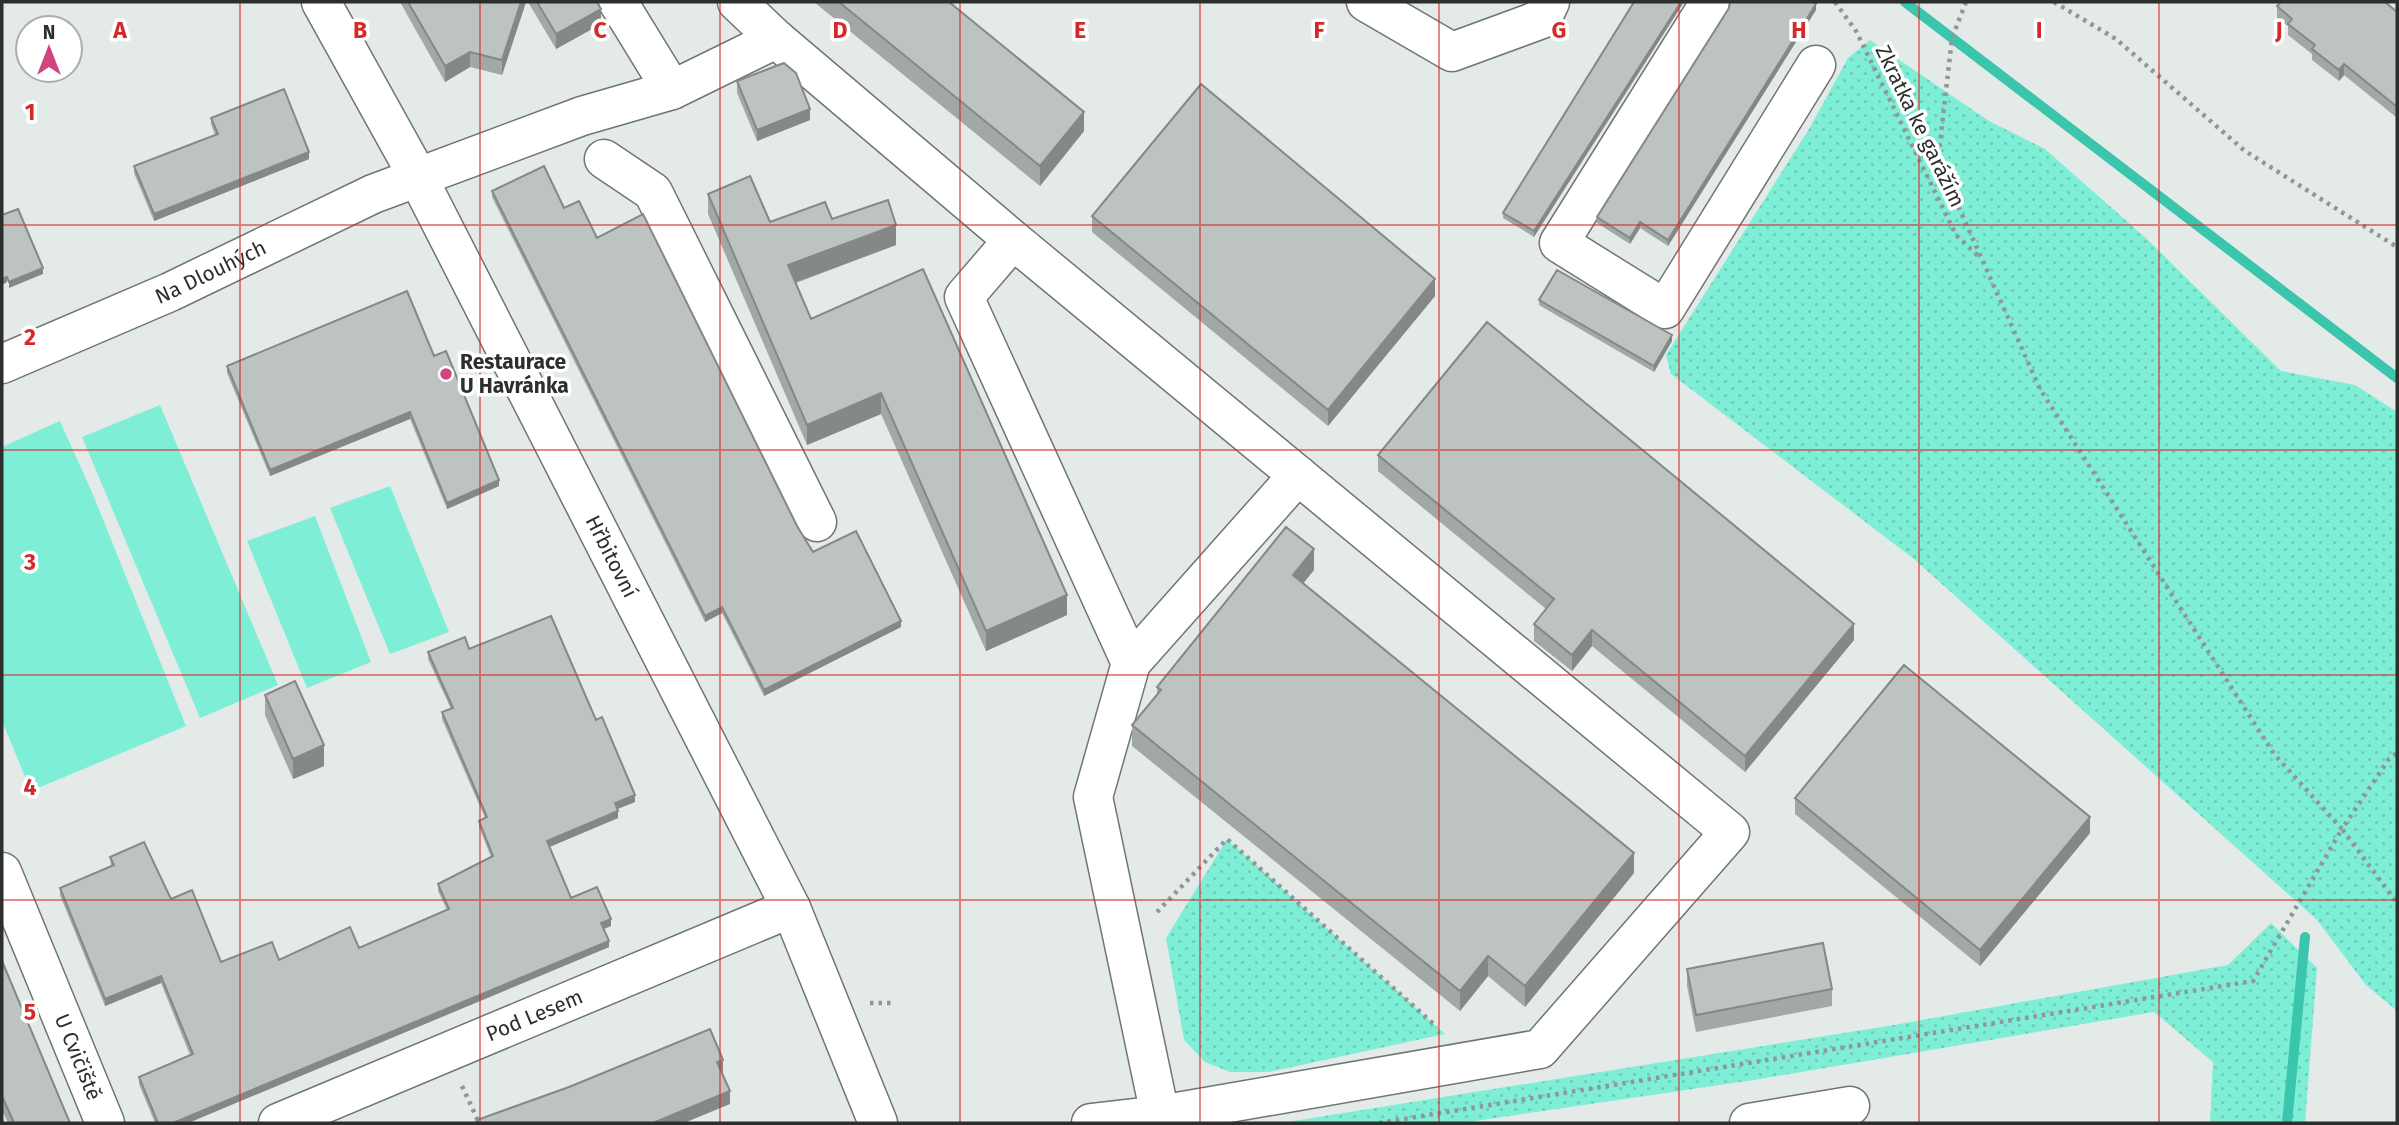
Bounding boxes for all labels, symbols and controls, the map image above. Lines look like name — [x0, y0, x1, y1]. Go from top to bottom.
north arrow — [14, 14, 84, 84]
text: A — [112, 16, 127, 44]
text: B — [353, 16, 367, 44]
text: C — [593, 16, 607, 44]
text: D — [833, 16, 848, 44]
text: E — [1074, 16, 1086, 44]
text: F — [1313, 16, 1325, 44]
text: G — [1552, 16, 1566, 44]
text: H — [1791, 16, 1807, 44]
text: I — [2036, 16, 2042, 44]
text: J — [2274, 16, 2283, 44]
text: N — [43, 21, 55, 44]
street label: Zkratka ke garážím — [1870, 41, 1970, 211]
text: 1 — [25, 98, 35, 126]
street label: Na Dlouhých — [151, 234, 271, 310]
text: 2 — [24, 323, 36, 351]
place label: Restaurace U Havránka — [460, 349, 569, 399]
marker: Restaurace U Havránka — [438, 366, 454, 382]
street label: Hřbitovní — [580, 511, 643, 602]
text: 3 — [23, 548, 36, 576]
text: 4 — [24, 773, 37, 801]
street label: Pod Lesem — [482, 984, 587, 1047]
text: 5 — [24, 998, 36, 1026]
street label: U Cvičiště — [49, 1010, 107, 1104]

